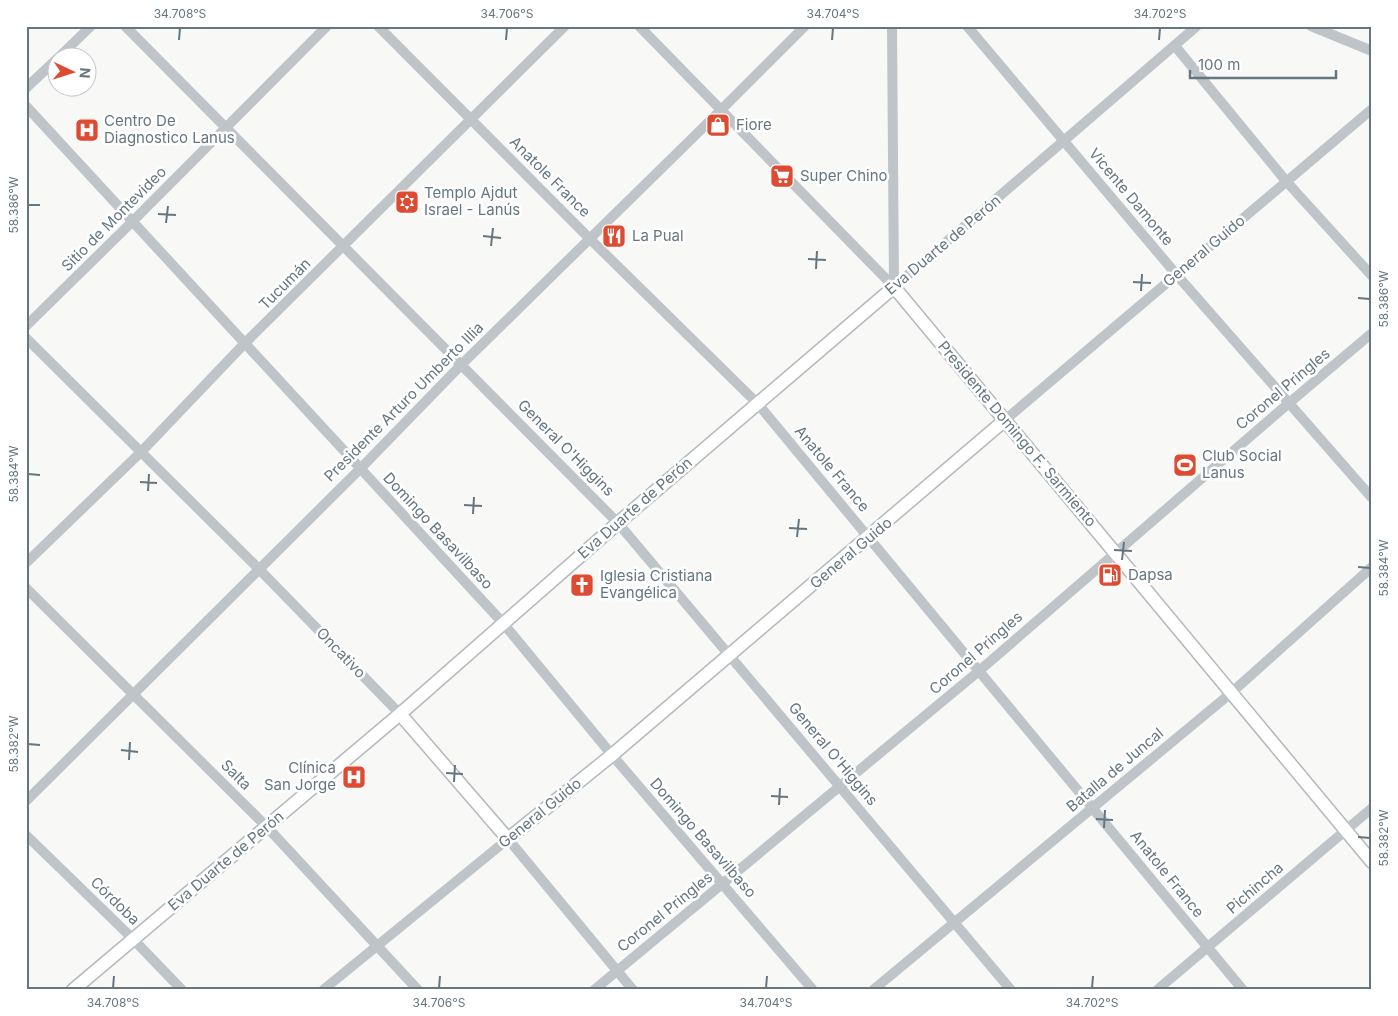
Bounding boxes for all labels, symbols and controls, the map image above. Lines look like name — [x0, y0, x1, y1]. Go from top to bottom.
text: 34.708°S — [154, 6, 207, 21]
text: 34.706°S — [481, 6, 534, 21]
text: 34.704°S — [807, 6, 860, 21]
text: 34.702°S — [1134, 6, 1187, 21]
north arrow — [48, 48, 98, 98]
scale bar — [1190, 48, 1337, 80]
text: 100 m — [1198, 55, 1240, 74]
text: N — [77, 67, 94, 79]
place label: Centro De Diagnostico Lanus — [104, 111, 235, 147]
shop icon: Fiore — [705, 112, 731, 138]
place label: Fiore — [736, 115, 772, 134]
hospital icon: Centro De Diagnostico Lanus — [74, 117, 100, 143]
street label: Anatole France — [506, 132, 595, 221]
street label: Vicente Damonte — [1085, 144, 1178, 249]
street label: Sitio de Montevideo — [57, 162, 170, 275]
supermarket icon: Super Chino — [769, 163, 795, 189]
place label: Super Chino — [800, 166, 888, 185]
text: 58.386°W — [6, 176, 21, 234]
place label: Templo Ajdut Israel - Lanús — [424, 183, 520, 219]
synagogue icon: Templo Ajdut Israel - Lanús — [394, 189, 420, 215]
street label: Eva Duarte de Perón — [881, 191, 1004, 299]
street label: General Guido — [1159, 211, 1249, 290]
restaurant icon: La Pual — [601, 223, 627, 249]
place label: La Pual — [632, 226, 684, 245]
street label: Tucumán — [255, 254, 314, 313]
text: 58.386°W — [1376, 270, 1391, 328]
street label: Presidente Arturo Umberto Illia — [320, 318, 487, 485]
street label: Presidente Domingo F. Sarmiento — [934, 337, 1101, 530]
street label: Coronel Pringles — [1232, 344, 1334, 434]
street label: General O'Higgins — [514, 395, 619, 500]
street label: Anatole France — [791, 422, 874, 516]
text: 58.384°W — [6, 445, 21, 503]
place label: Club Social Lanus — [1202, 446, 1282, 482]
sports icon: Club Social Lanus — [1172, 452, 1198, 478]
street label: Eva Duarte de Perón — [574, 453, 696, 562]
street label: Domingo Basavilbaso — [379, 468, 497, 593]
street label: General Guido — [806, 513, 896, 592]
text: 58.384°W — [1376, 539, 1391, 597]
fuel station icon: Dapsa — [1097, 562, 1123, 588]
place label: Dapsa — [1128, 565, 1173, 584]
place label: Iglesia Cristiana Evangélica — [600, 566, 712, 602]
church icon: Iglesia Cristiana Evangélica — [569, 572, 595, 598]
street label: Coronel Pringles — [925, 607, 1026, 698]
street label: Oncativo — [313, 623, 370, 682]
street label: General O'Higgins — [785, 698, 882, 809]
text: 58.382°W — [6, 715, 21, 773]
street label: Batalla de Juncal — [1062, 724, 1167, 816]
street label: Salta — [217, 755, 256, 794]
place label: Clínica San Jorge — [264, 758, 336, 794]
hospital icon: Clínica San Jorge — [341, 764, 367, 790]
street label: General Guido — [494, 773, 585, 852]
street label: Domingo Basavilbaso — [646, 774, 761, 901]
street label: Eva Duarte de Perón — [164, 807, 287, 915]
text: 58.382°W — [1376, 809, 1391, 867]
street label: Anatole France — [1126, 826, 1208, 921]
street label: Pichincha — [1222, 858, 1287, 917]
street label: Coronel Pringles — [613, 867, 716, 956]
street label: Córdoba — [87, 873, 144, 929]
text: 34.708°S — [87, 995, 140, 1010]
text: 34.706°S — [413, 995, 466, 1010]
text: 34.704°S — [740, 995, 793, 1010]
text: 34.702°S — [1066, 995, 1119, 1010]

